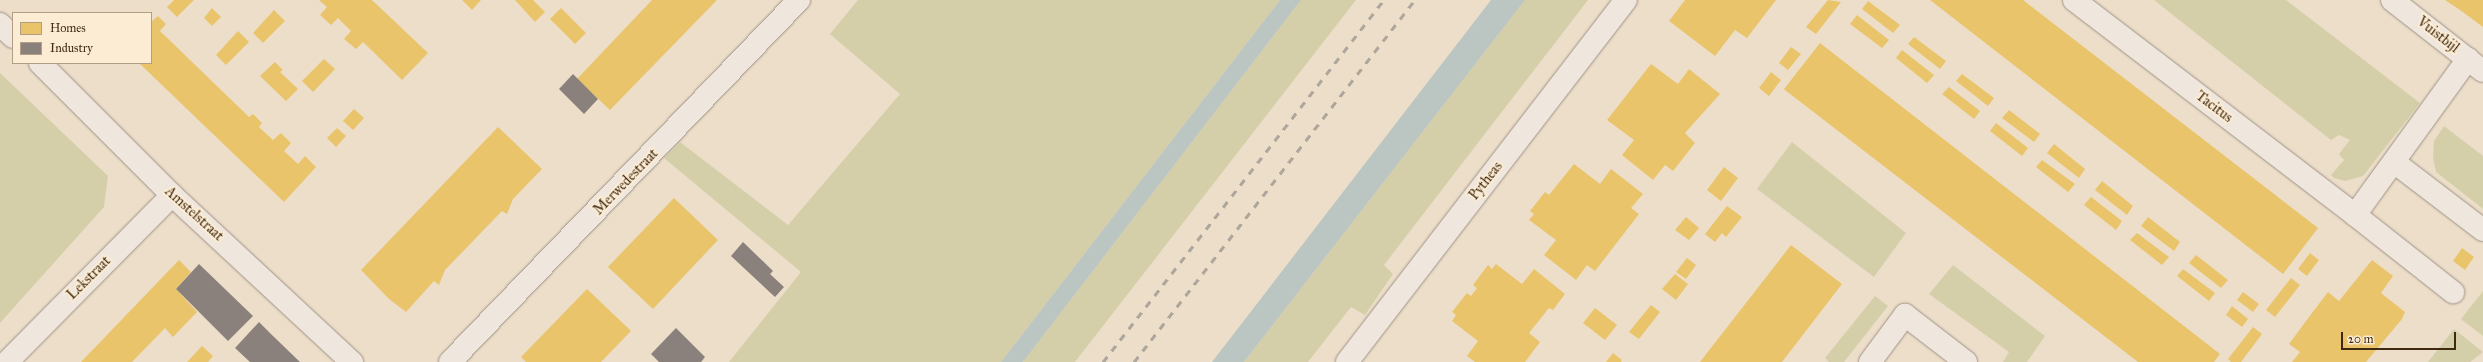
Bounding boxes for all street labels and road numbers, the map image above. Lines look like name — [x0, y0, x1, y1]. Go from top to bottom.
street label: Vuistbijl — [2414, 13, 2462, 57]
street label: Tacitus — [2192, 88, 2236, 126]
street label: Merwedestraat — [590, 145, 662, 219]
street label: Pytheas — [1466, 158, 1506, 204]
street label: Amstelstraat — [161, 183, 227, 245]
street label: Lekstraat — [64, 253, 114, 303]

